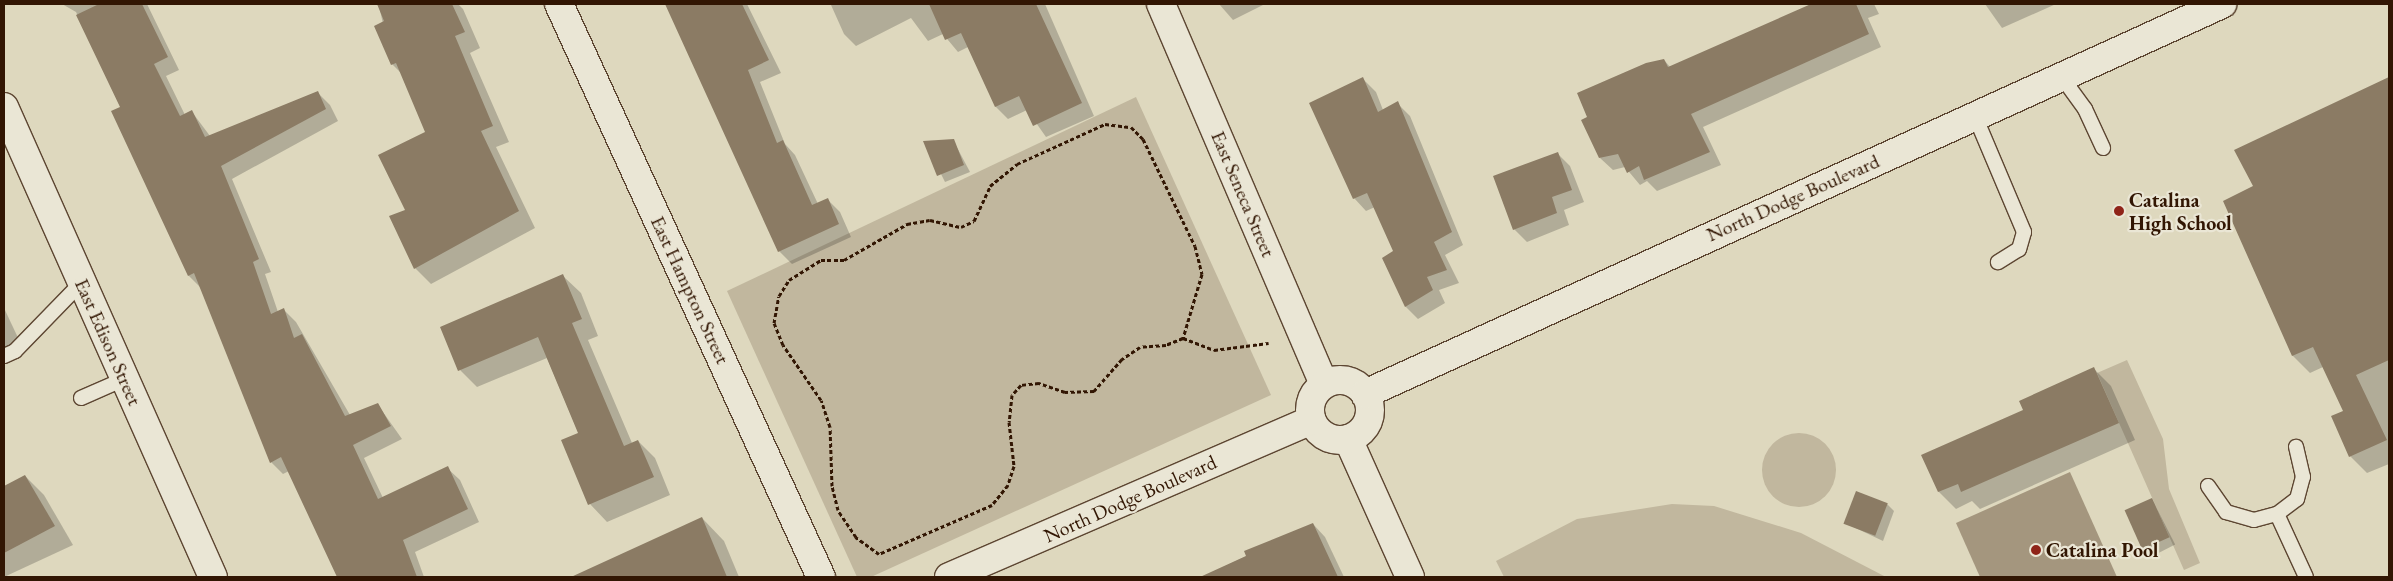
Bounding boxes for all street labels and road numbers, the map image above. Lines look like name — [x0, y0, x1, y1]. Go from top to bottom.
street label: East Seneca Street — [1206, 127, 1280, 261]
street label: North Dodge Boulevard — [1703, 149, 1883, 247]
street label: East Hampton Street — [645, 212, 735, 368]
street label: East Edison Street — [69, 275, 147, 409]
street label: North Dodge Boulevard — [1040, 450, 1220, 548]

